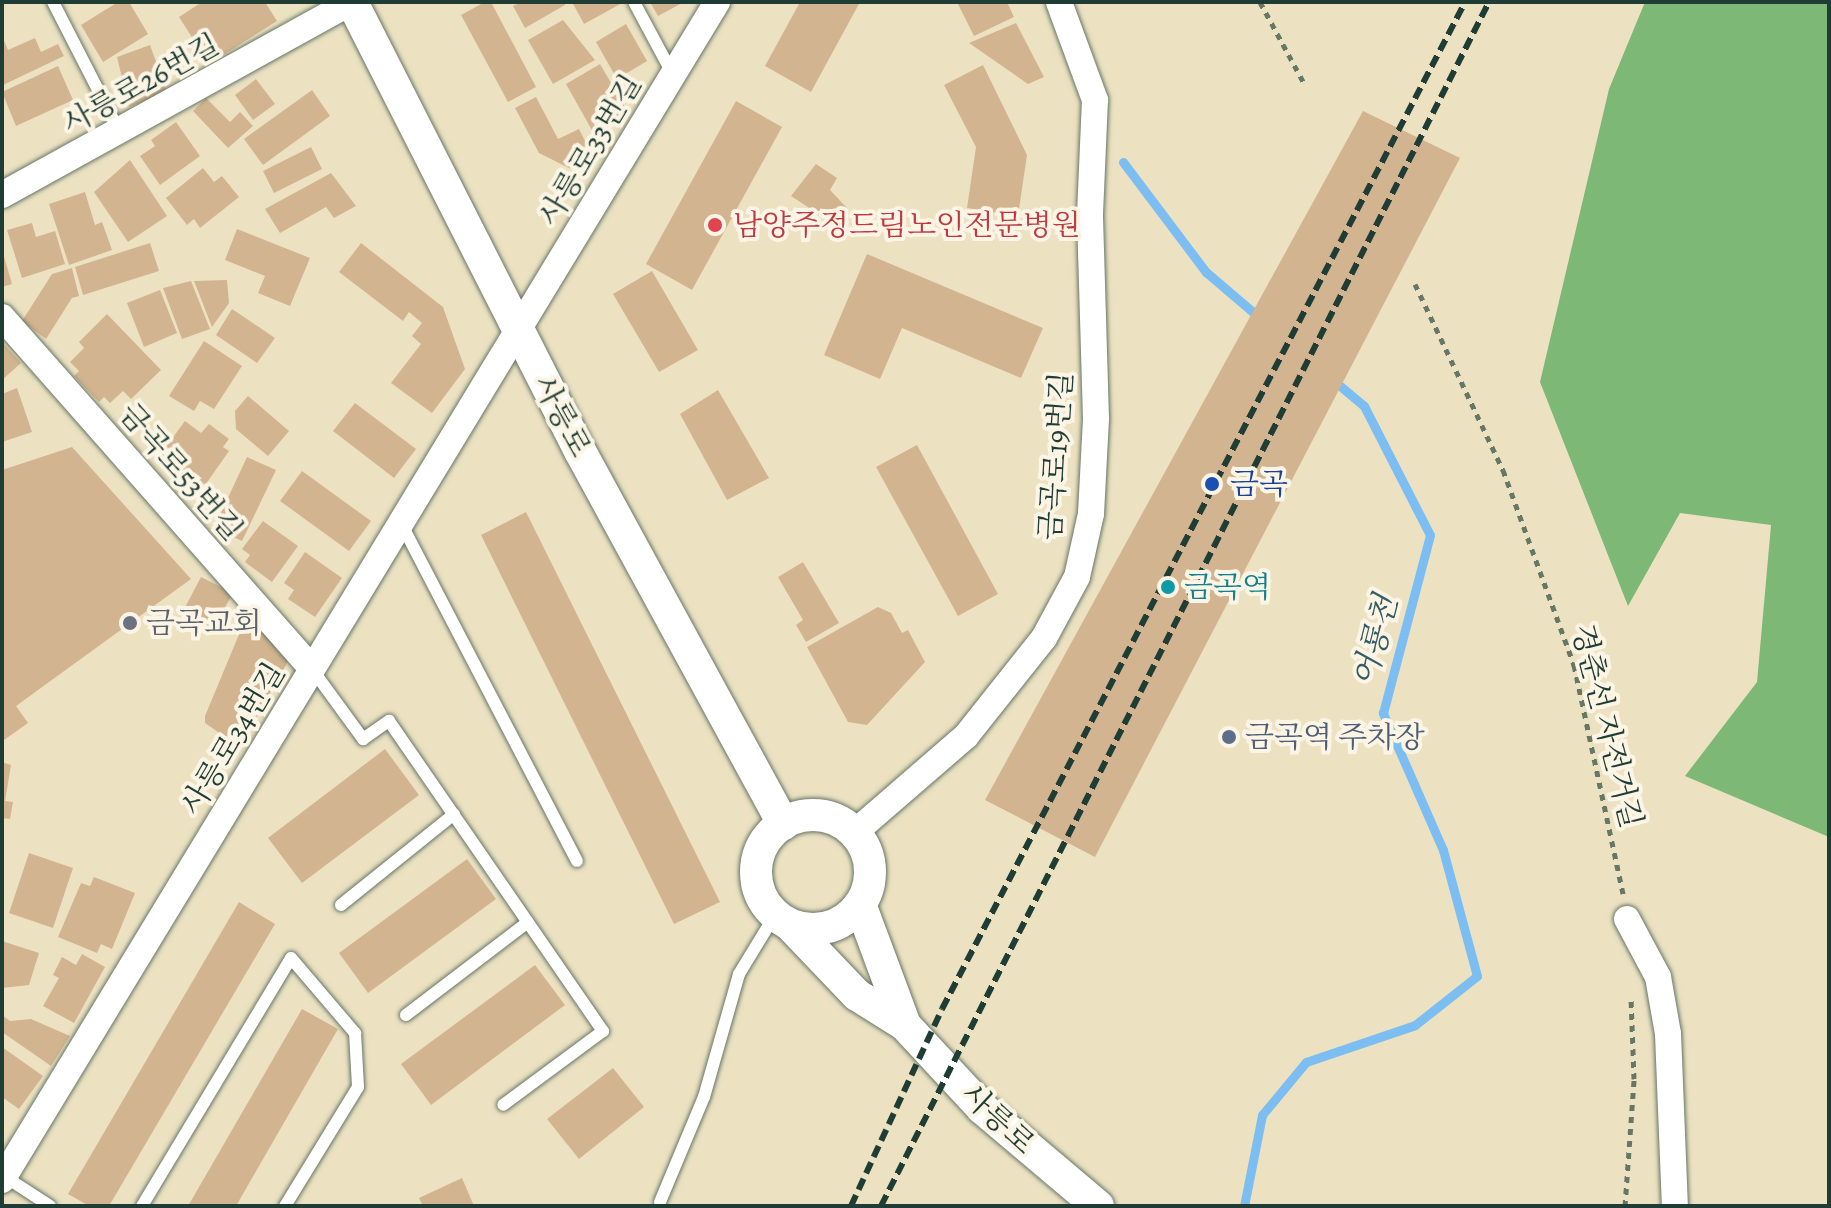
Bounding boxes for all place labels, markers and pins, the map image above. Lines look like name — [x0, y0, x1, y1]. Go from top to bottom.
place label: 남양주정드림노인전문병원 — [733, 207, 1081, 243]
marker: 남양주정드림노인전문병원 — [704, 214, 726, 236]
place label: 금곡 — [1230, 466, 1288, 502]
marker: 금곡 — [1201, 473, 1223, 495]
place label: 금곡역 — [1184, 569, 1271, 605]
marker: 금곡역 — [1159, 578, 1177, 596]
place label: 금곡교회 — [146, 605, 262, 641]
marker: 금곡교회 — [121, 614, 139, 632]
place label: 금곡역 주차장 — [1245, 719, 1425, 755]
marker: 금곡역 주차장 — [1220, 728, 1238, 746]

